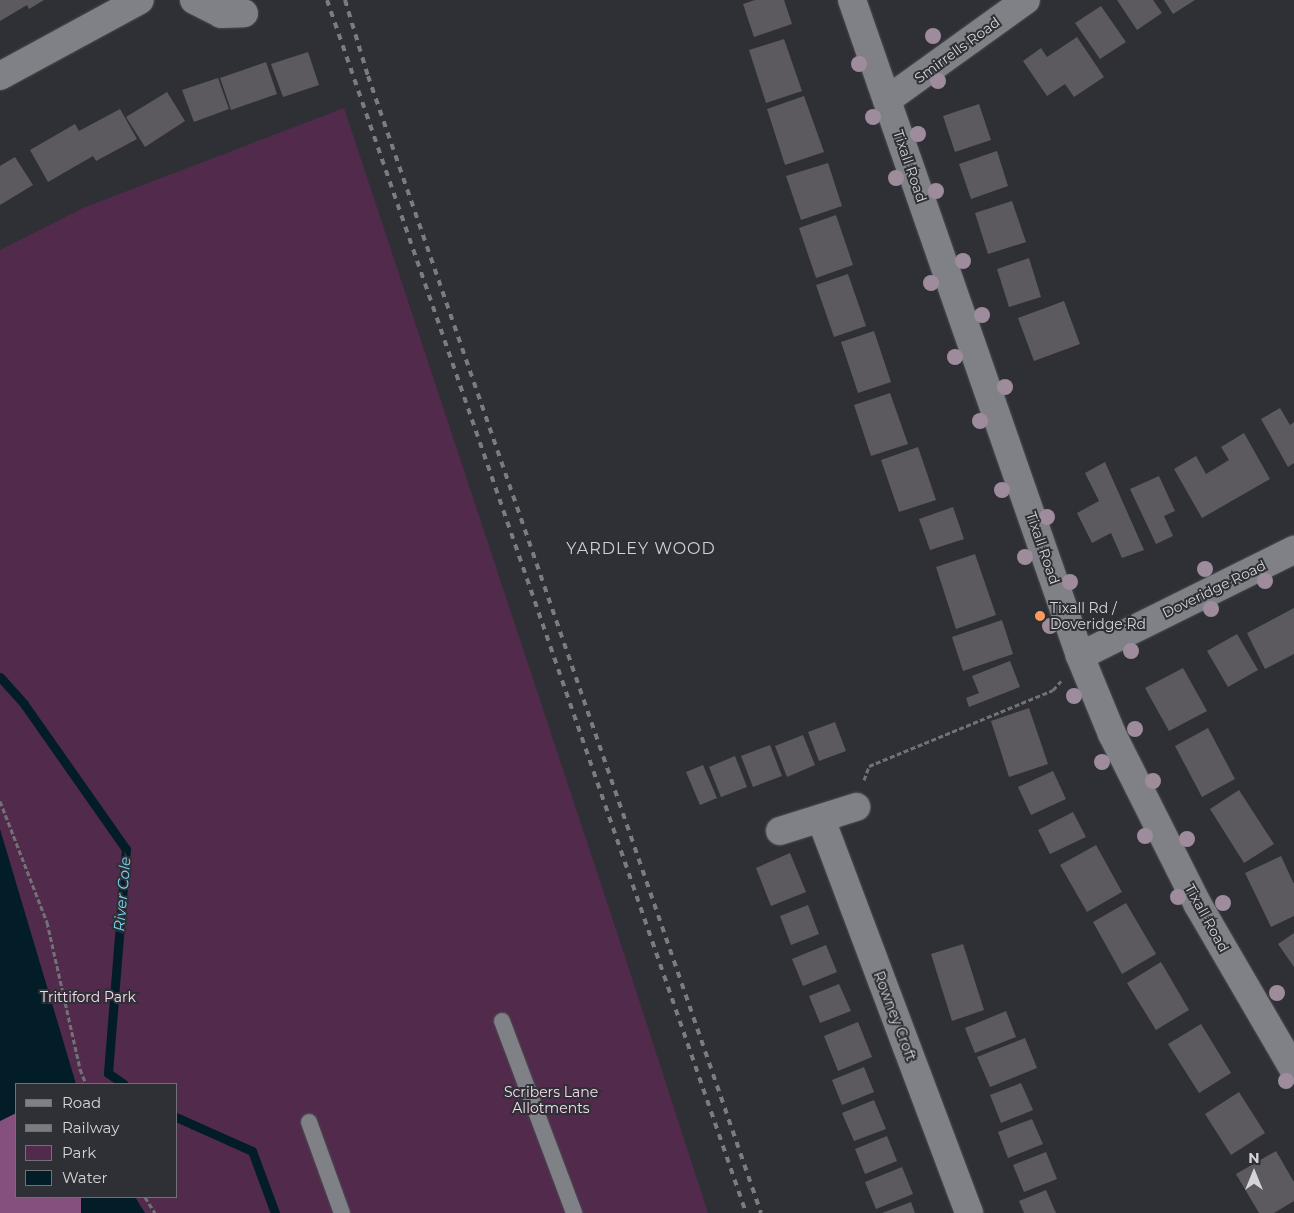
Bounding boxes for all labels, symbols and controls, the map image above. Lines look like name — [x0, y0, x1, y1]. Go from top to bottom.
street label: Smirrells Road — [911, 13, 1003, 87]
street label: Tixall Road — [890, 128, 930, 204]
street label: Tixall Road — [1023, 510, 1063, 586]
district label: YARDLEY WOOD — [565, 539, 717, 559]
street label: Doveridge Road — [1160, 557, 1268, 621]
place label: Tixall Rd / Doveridge Rd — [1050, 600, 1146, 632]
marker: Tixall Rd / Doveridge Rd — [1034, 610, 1046, 622]
water label: River Cole — [110, 856, 134, 932]
street label: Tixall Road — [1181, 881, 1233, 955]
street label: Rowney Croft — [870, 969, 920, 1063]
park label: Trittiford Park — [40, 989, 136, 1005]
legend — [15, 1083, 178, 1198]
park label: Scribers Lane Allotments — [504, 1084, 598, 1116]
text: Road — [62, 1093, 101, 1112]
text: Railway — [62, 1118, 119, 1137]
text: Park — [62, 1143, 96, 1162]
north arrow — [1229, 1148, 1279, 1198]
text: N — [1248, 1149, 1260, 1167]
text: Water — [62, 1168, 108, 1187]

